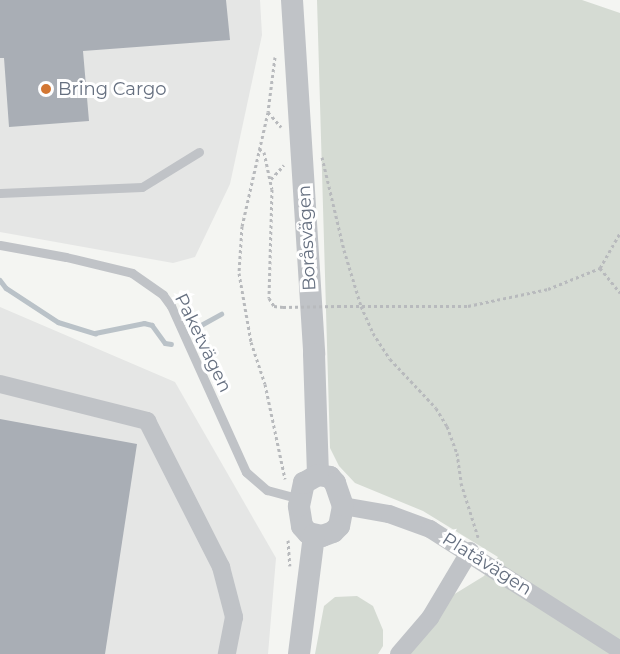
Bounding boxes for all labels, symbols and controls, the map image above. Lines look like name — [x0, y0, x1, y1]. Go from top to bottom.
place label: Bring Cargo — [58, 78, 167, 100]
marker: Bring Cargo — [39, 82, 53, 96]
street label: Boråsvägen — [293, 185, 321, 291]
street label: Paketvägen — [170, 290, 236, 396]
street label: Platåvägen — [438, 528, 536, 600]

